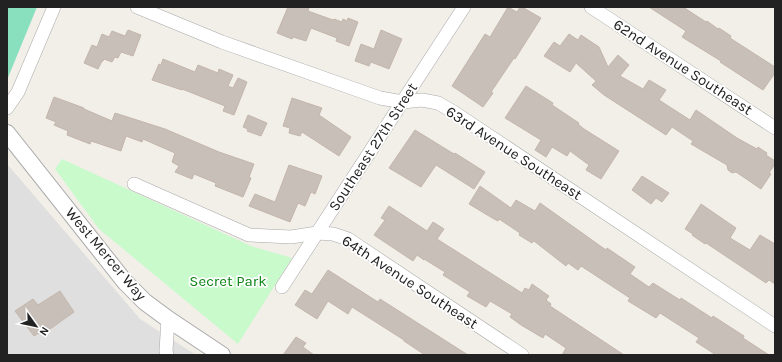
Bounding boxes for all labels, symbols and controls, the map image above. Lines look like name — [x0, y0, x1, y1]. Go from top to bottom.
street label: 62nd Avenue Southeast — [610, 15, 756, 119]
street label: Southeast 27th Street — [325, 79, 421, 214]
street label: 63rd Avenue Southeast — [443, 102, 586, 204]
street label: West Mercer Way — [62, 204, 150, 304]
street label: 64th Avenue Southeast — [339, 231, 482, 333]
park label: Secret Park — [189, 272, 267, 290]
north arrow — [16, 306, 56, 346]
text: N — [36, 324, 52, 338]

